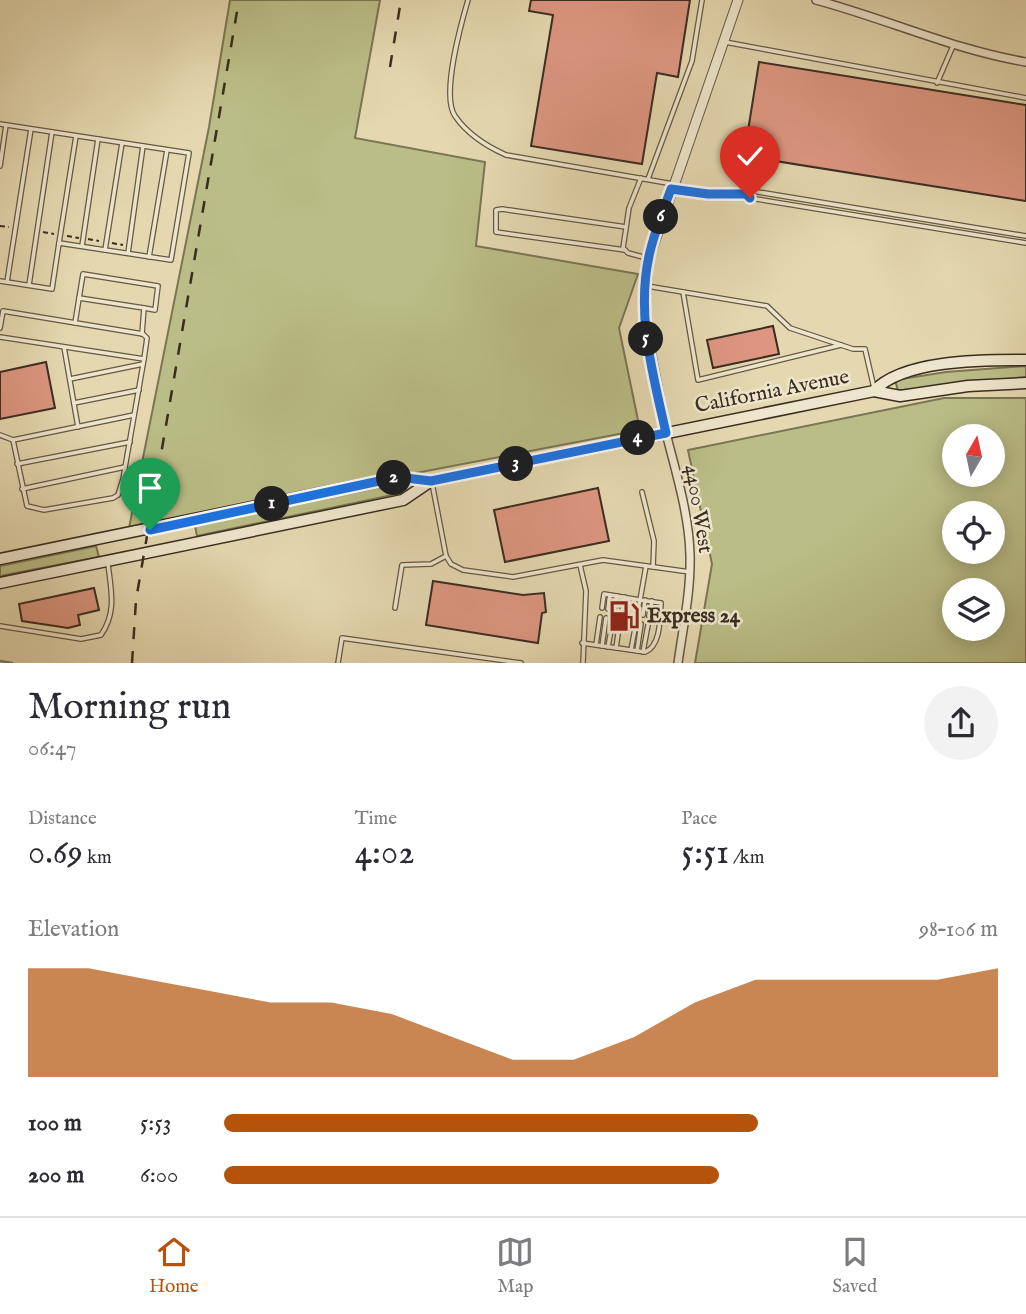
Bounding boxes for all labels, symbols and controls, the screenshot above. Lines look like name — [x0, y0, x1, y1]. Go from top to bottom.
pin — [720, 126, 780, 198]
icon: check — [731, 137, 769, 175]
pin: 6 — [644, 200, 678, 234]
text: 6 — [656, 204, 665, 228]
pin: 5 — [628, 322, 664, 356]
text: 5 — [642, 326, 649, 350]
street label: California Avenue — [693, 364, 852, 420]
pin: 4 — [620, 420, 656, 456]
north arrow — [942, 424, 1004, 486]
map controls — [942, 424, 1005, 641]
text: 4 — [633, 425, 642, 449]
pin: 3 — [498, 447, 534, 482]
text: 3 — [512, 451, 519, 475]
pin — [120, 458, 180, 530]
pin: 2 — [376, 461, 412, 496]
street label: 4400 West — [678, 463, 718, 555]
text: 2 — [389, 465, 398, 489]
icon: arrive — [131, 469, 169, 507]
pin: 1 — [254, 486, 290, 522]
text: 1 — [268, 491, 275, 515]
button: locate — [942, 501, 1005, 564]
button: layers — [942, 578, 1005, 641]
fuel station icon: Express 24 — [607, 599, 641, 633]
place label: Express 24 — [647, 603, 741, 630]
text: Morning run — [28, 684, 231, 732]
button: share — [924, 686, 998, 760]
text: 06:47 — [28, 734, 76, 763]
text: Distance — [28, 807, 97, 831]
text: Time — [355, 807, 397, 831]
text: Pace — [681, 807, 717, 831]
text: 0.69 — [28, 831, 83, 876]
text: 4:02 — [355, 831, 415, 876]
text: 5:51 — [681, 831, 729, 876]
text: km — [83, 846, 112, 870]
text: /km — [729, 846, 764, 870]
text: Elevation — [28, 915, 119, 944]
text: 98–106 m — [919, 915, 998, 944]
text: 100 m — [28, 1109, 82, 1138]
text: 5:53 — [140, 1109, 171, 1138]
text: 200 m — [28, 1161, 84, 1190]
text: 6:00 — [140, 1161, 178, 1190]
tab: Home — [149, 1233, 199, 1299]
tab: Map — [496, 1233, 534, 1299]
tab: Saved — [832, 1233, 877, 1299]

